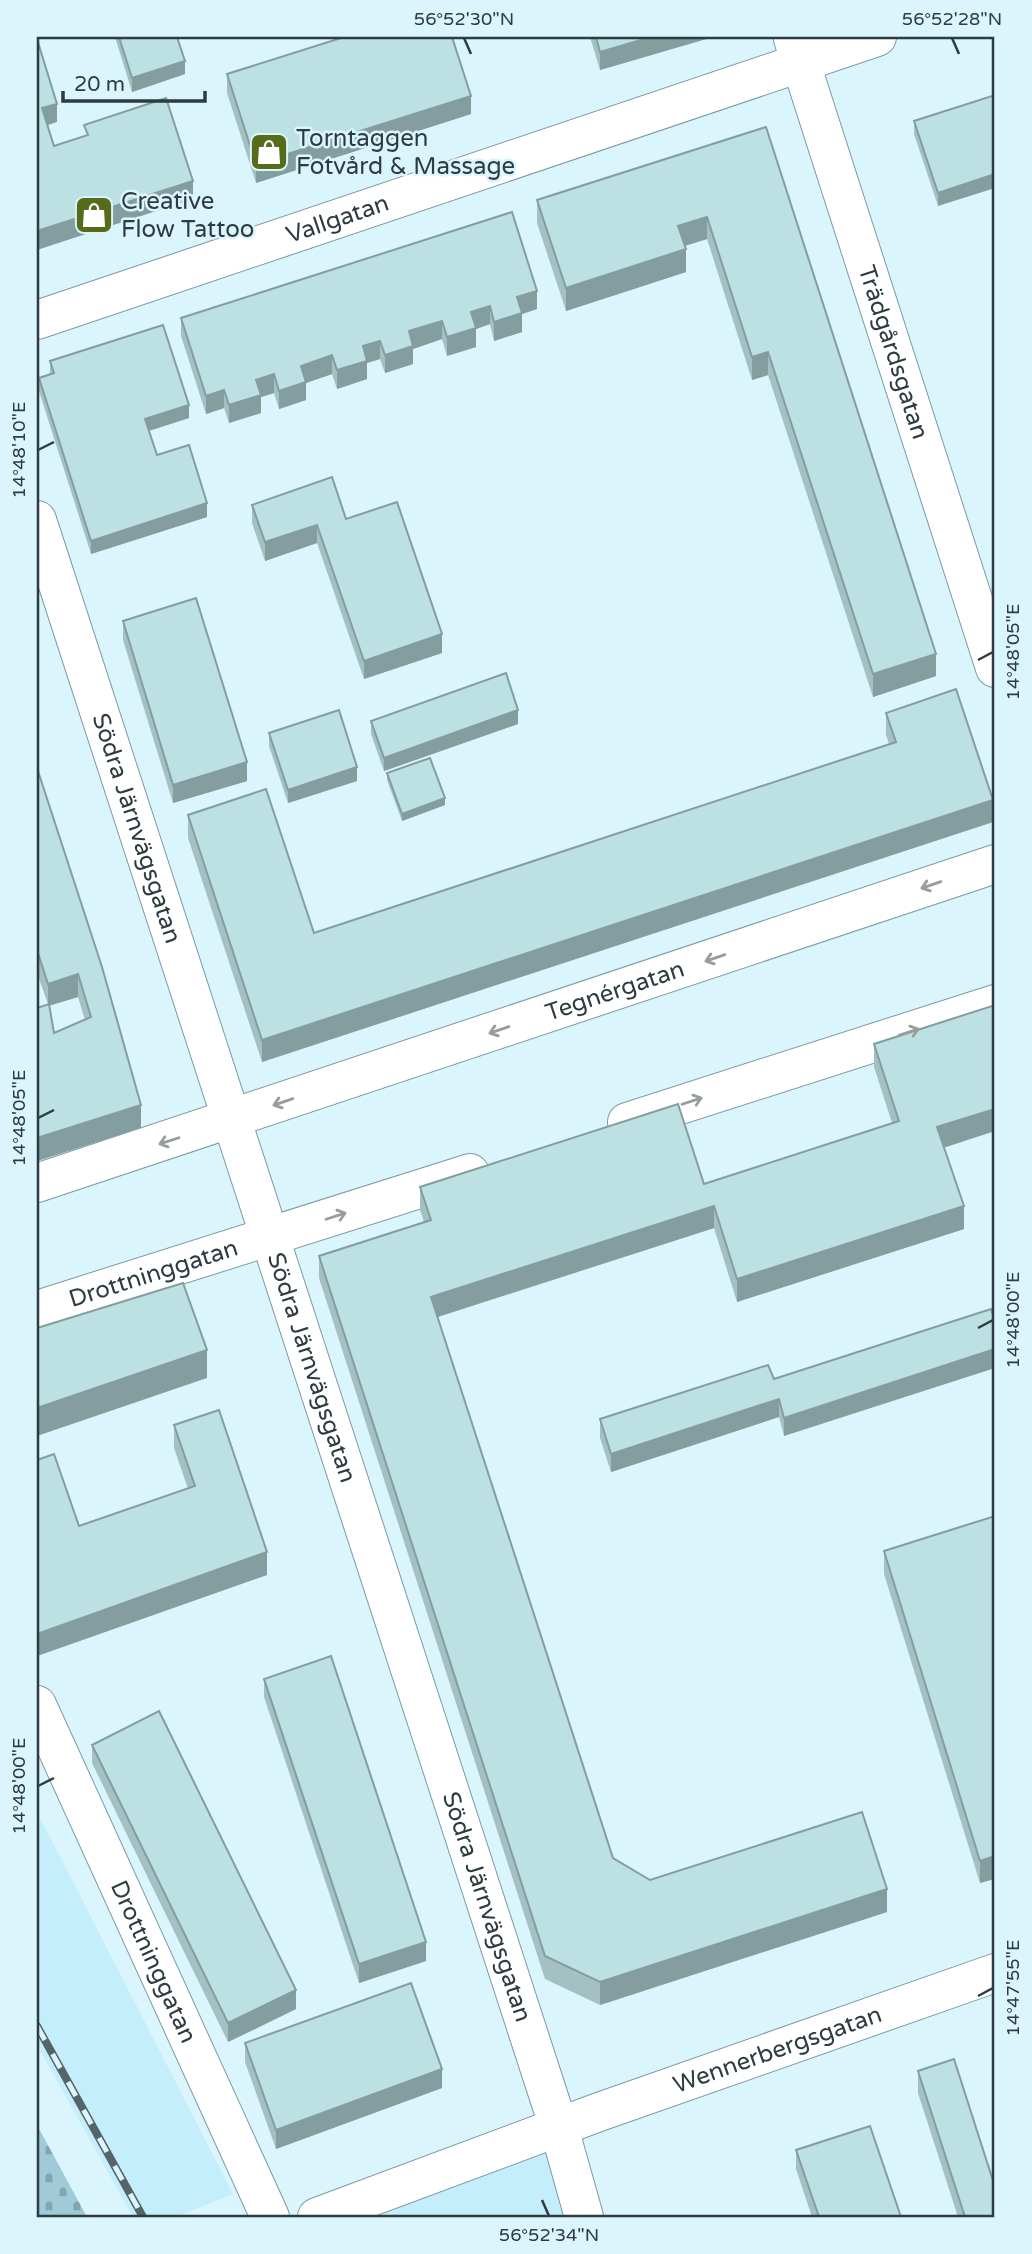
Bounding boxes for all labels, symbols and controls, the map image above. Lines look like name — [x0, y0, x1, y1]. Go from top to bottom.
text: 56°52'30"N — [414, 8, 514, 30]
text: 56°52'28"N — [902, 8, 1002, 30]
scale bar — [63, 60, 205, 104]
text: 20 m — [74, 72, 125, 97]
place label: Torntaggen Fotvård & Massage — [296, 124, 515, 181]
shop icon: Torntaggen Fotvård & Massage — [248, 131, 290, 173]
place label: Creative Flow Tattoo — [121, 187, 254, 244]
street label: Vallgatan — [282, 189, 393, 250]
shop icon: Creative Flow Tattoo — [73, 194, 115, 236]
street label: Trädgårdsgatan — [852, 262, 935, 443]
text: 14°48'10"E — [8, 402, 30, 498]
text: 14°48'05"E — [1002, 604, 1024, 700]
street label: Södra Järnvägsgatan — [86, 710, 187, 947]
one-way arrow — [920, 880, 942, 892]
one-way arrow — [704, 952, 726, 965]
street label: Tegnérgatan — [542, 954, 688, 1028]
one-way arrow — [898, 1024, 920, 1037]
one-way arrow — [489, 1025, 511, 1037]
text: 14°48'05"E — [8, 1070, 30, 1166]
one-way arrow — [681, 1094, 703, 1107]
one-way arrow — [273, 1097, 295, 1109]
one-way arrow — [158, 1136, 180, 1149]
one-way arrow — [325, 1209, 347, 1222]
street label: Drottninggatan — [65, 1233, 242, 1314]
street label: Södra Järnvägsgatan — [261, 1249, 363, 1486]
text: 14°48'00"E — [1002, 1272, 1024, 1368]
text: 14°48'00"E — [8, 1738, 30, 1834]
street label: Södra Järnvägsgatan — [436, 1788, 538, 2026]
street label: Drottninggatan — [104, 1876, 203, 2048]
text: 14°47'55"E — [1002, 1940, 1024, 2036]
street label: Wennerbergsgatan — [670, 2000, 886, 2100]
text: 56°52'34"N — [499, 2224, 599, 2246]

